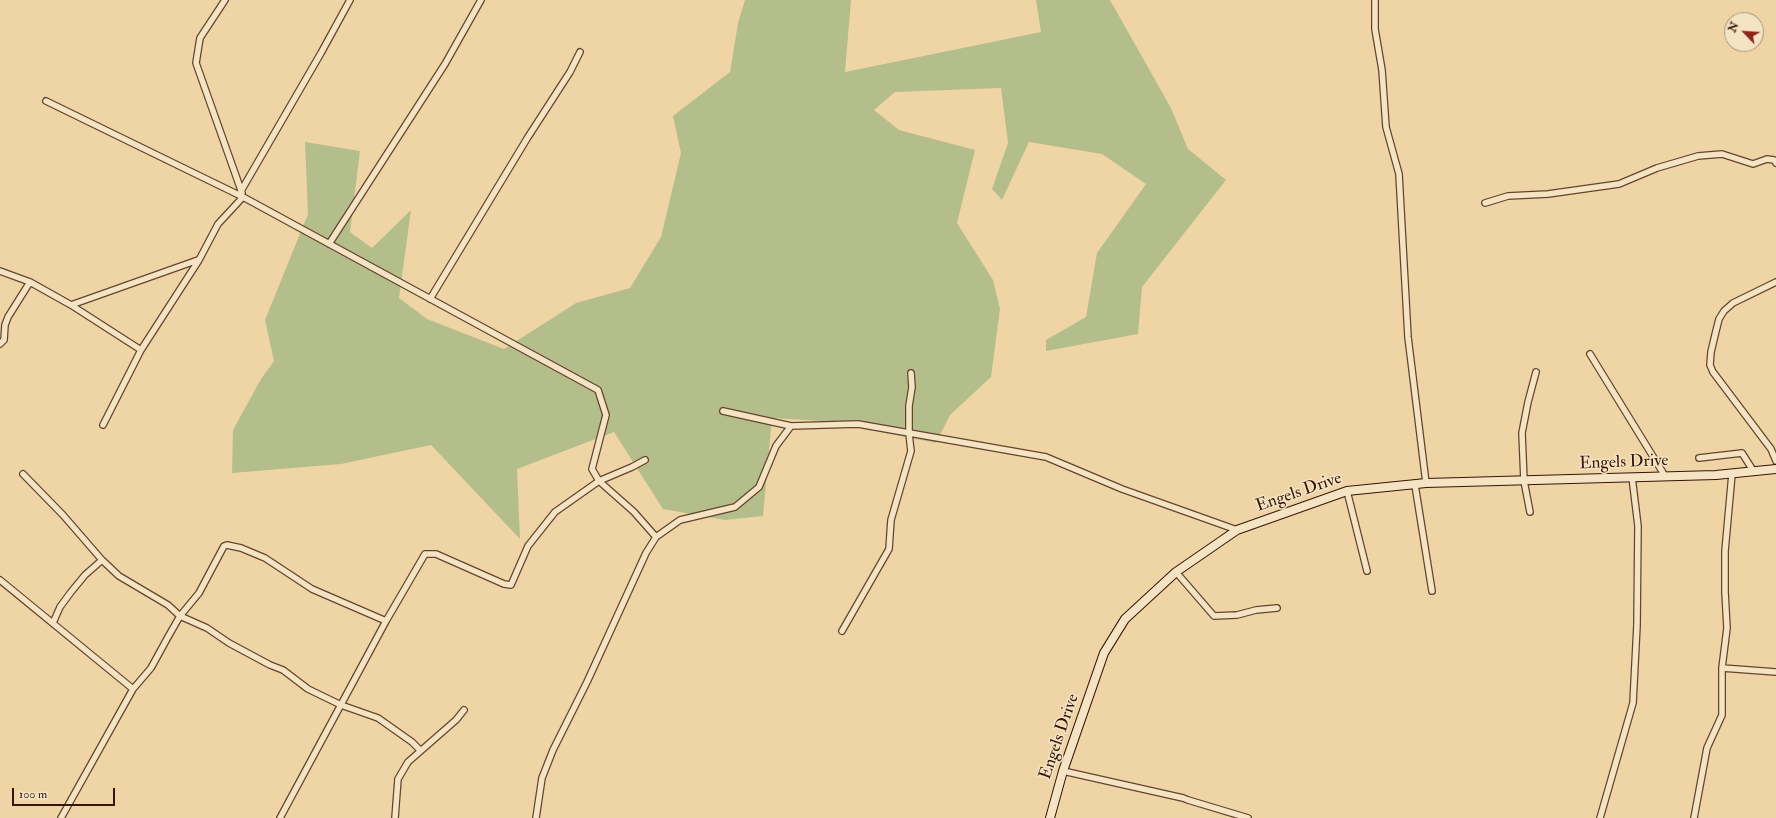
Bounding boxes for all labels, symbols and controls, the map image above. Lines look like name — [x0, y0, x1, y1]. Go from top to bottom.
north arrow — [1724, 12, 1764, 52]
text: N — [1726, 20, 1742, 34]
street label: Engels Drive — [1579, 451, 1669, 475]
street label: Engels Drive — [1254, 469, 1344, 517]
street label: Engels Drive — [1036, 692, 1084, 782]
scale bar — [14, 780, 117, 806]
text: 100 m — [19, 787, 47, 802]

